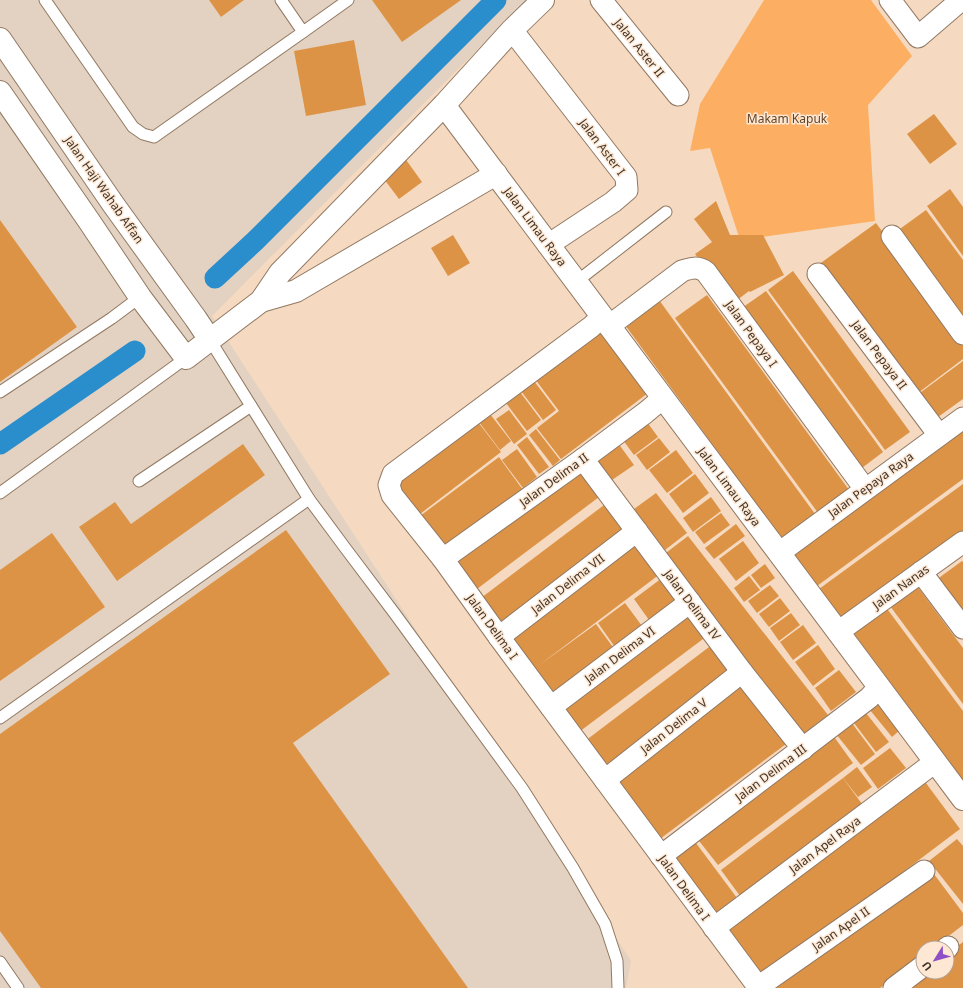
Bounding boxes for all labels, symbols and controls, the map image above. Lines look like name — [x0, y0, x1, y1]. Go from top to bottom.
street label: Jalan Aster II — [610, 14, 668, 81]
park label: Makam Kapuk — [747, 110, 828, 127]
street label: Jalan Aster I — [575, 114, 629, 179]
street label: Jalan Haji Wahab Affan — [60, 132, 148, 247]
street label: Jalan Limau Raya — [499, 183, 571, 270]
street label: Jalan Pepaya I — [721, 296, 781, 370]
street label: Jalan Pepaya II — [847, 316, 911, 393]
street label: Jalan Limau Raya — [693, 443, 765, 530]
street label: Jalan Pepaya Raya — [824, 448, 917, 522]
street label: Jalan Delima II — [515, 449, 592, 511]
street label: Jalan Delima VII — [527, 550, 608, 618]
street label: Jalan Nanas — [868, 560, 933, 613]
street label: Jalan Delima IV — [660, 565, 725, 644]
street label: Jalan Delima I — [462, 590, 522, 663]
street label: Jalan Delima VI — [580, 622, 659, 687]
street label: Jalan Delima V — [636, 694, 711, 758]
street label: Jalan Delima III — [731, 740, 810, 806]
street label: Jalan Apel Raya — [785, 812, 864, 878]
street label: Jalan Delima I — [654, 851, 714, 924]
street label: Jalan Apel II — [808, 903, 873, 955]
north arrow — [915, 940, 955, 980]
text: U — [918, 958, 935, 974]

